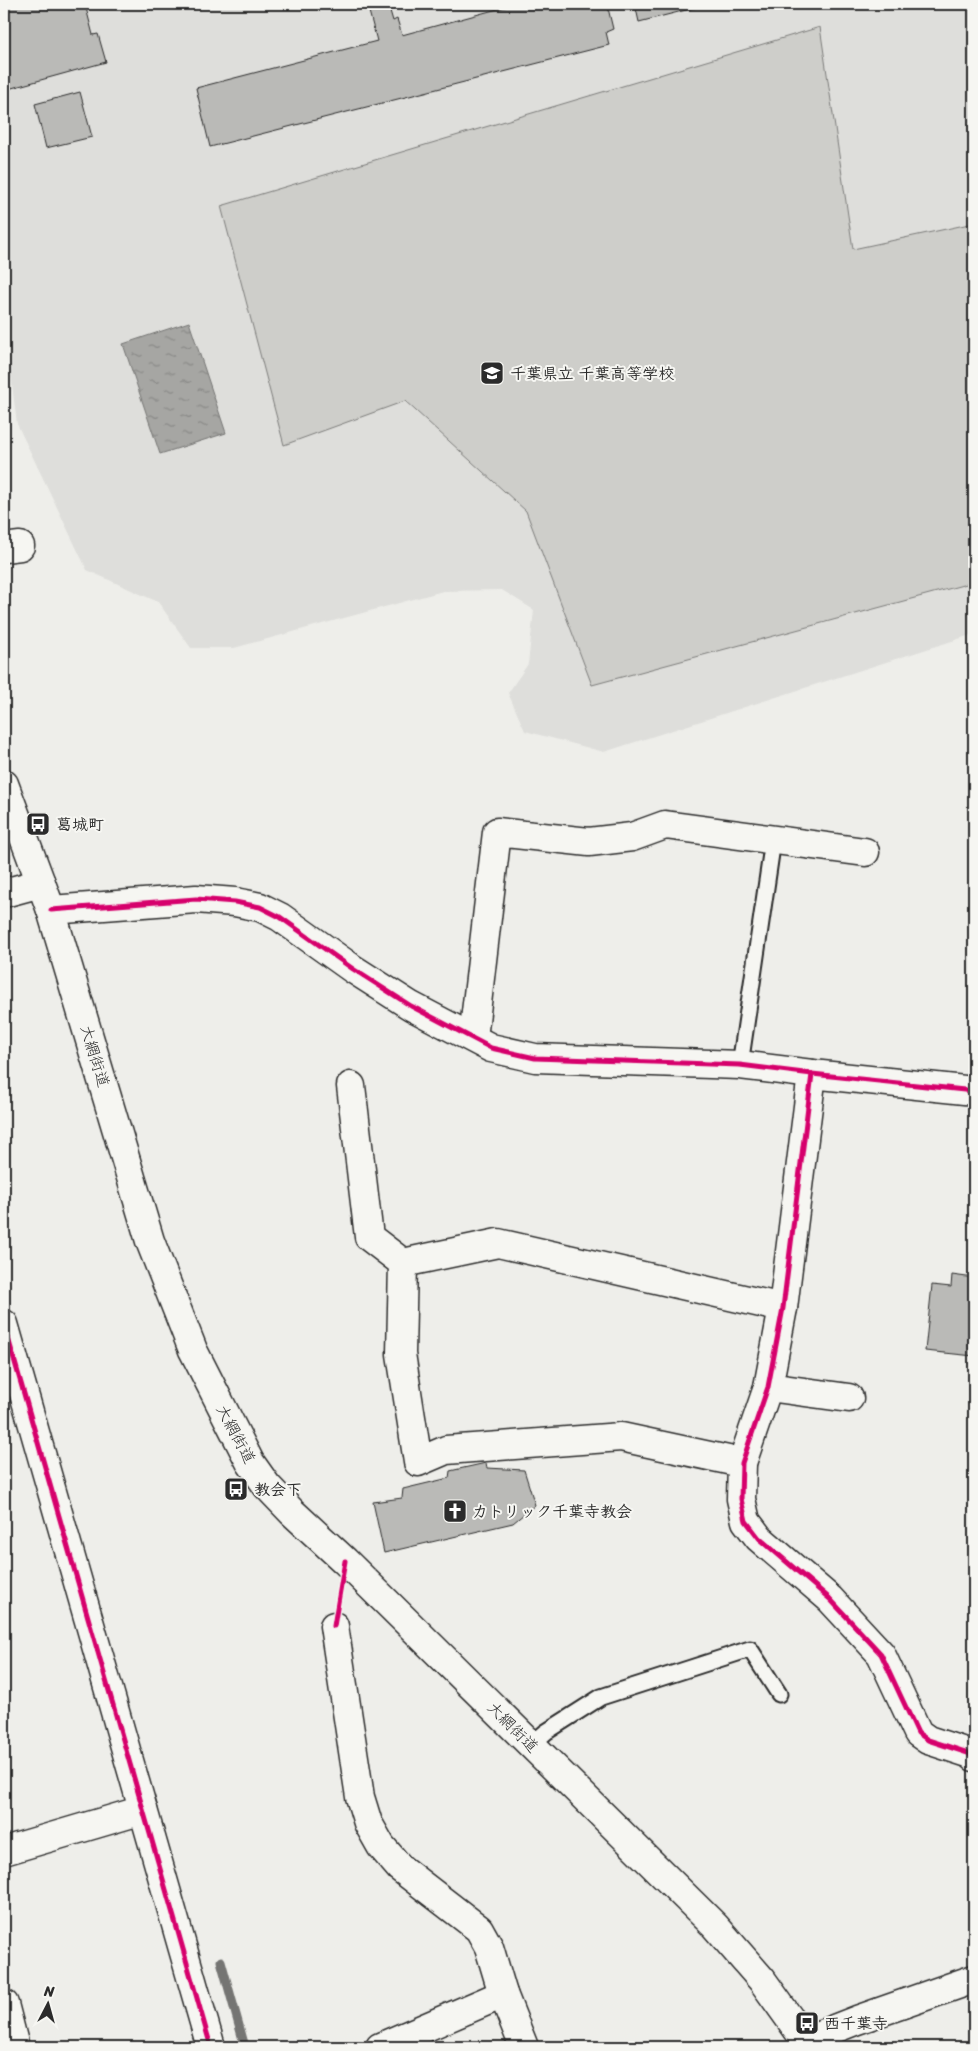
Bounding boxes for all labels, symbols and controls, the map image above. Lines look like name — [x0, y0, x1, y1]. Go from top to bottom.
place label: 千葉県立 千葉高等学校 — [510, 359, 674, 388]
school or university icon: 千葉県立 千葉高等学校 — [479, 360, 505, 386]
place label: 葛城町 — [56, 810, 104, 839]
bus stop icon: 葛城町 — [25, 811, 51, 837]
street label: 大網街道 — [72, 1021, 118, 1091]
street label: 大網街道 — [208, 1399, 264, 1469]
place label: 教会下 — [254, 1475, 302, 1504]
bus stop icon: 教会下 — [223, 1476, 249, 1502]
place label: カトリック千葉寺教会 — [472, 1497, 632, 1526]
church icon: カトリック千葉寺教会 — [442, 1498, 468, 1524]
street label: 大網街道 — [480, 1694, 546, 1760]
north arrow — [22, 1978, 72, 2028]
text: N — [42, 1979, 56, 2005]
place label: 西千葉寺 — [824, 2009, 888, 2038]
bus stop icon: 西千葉寺 — [794, 2010, 820, 2036]

